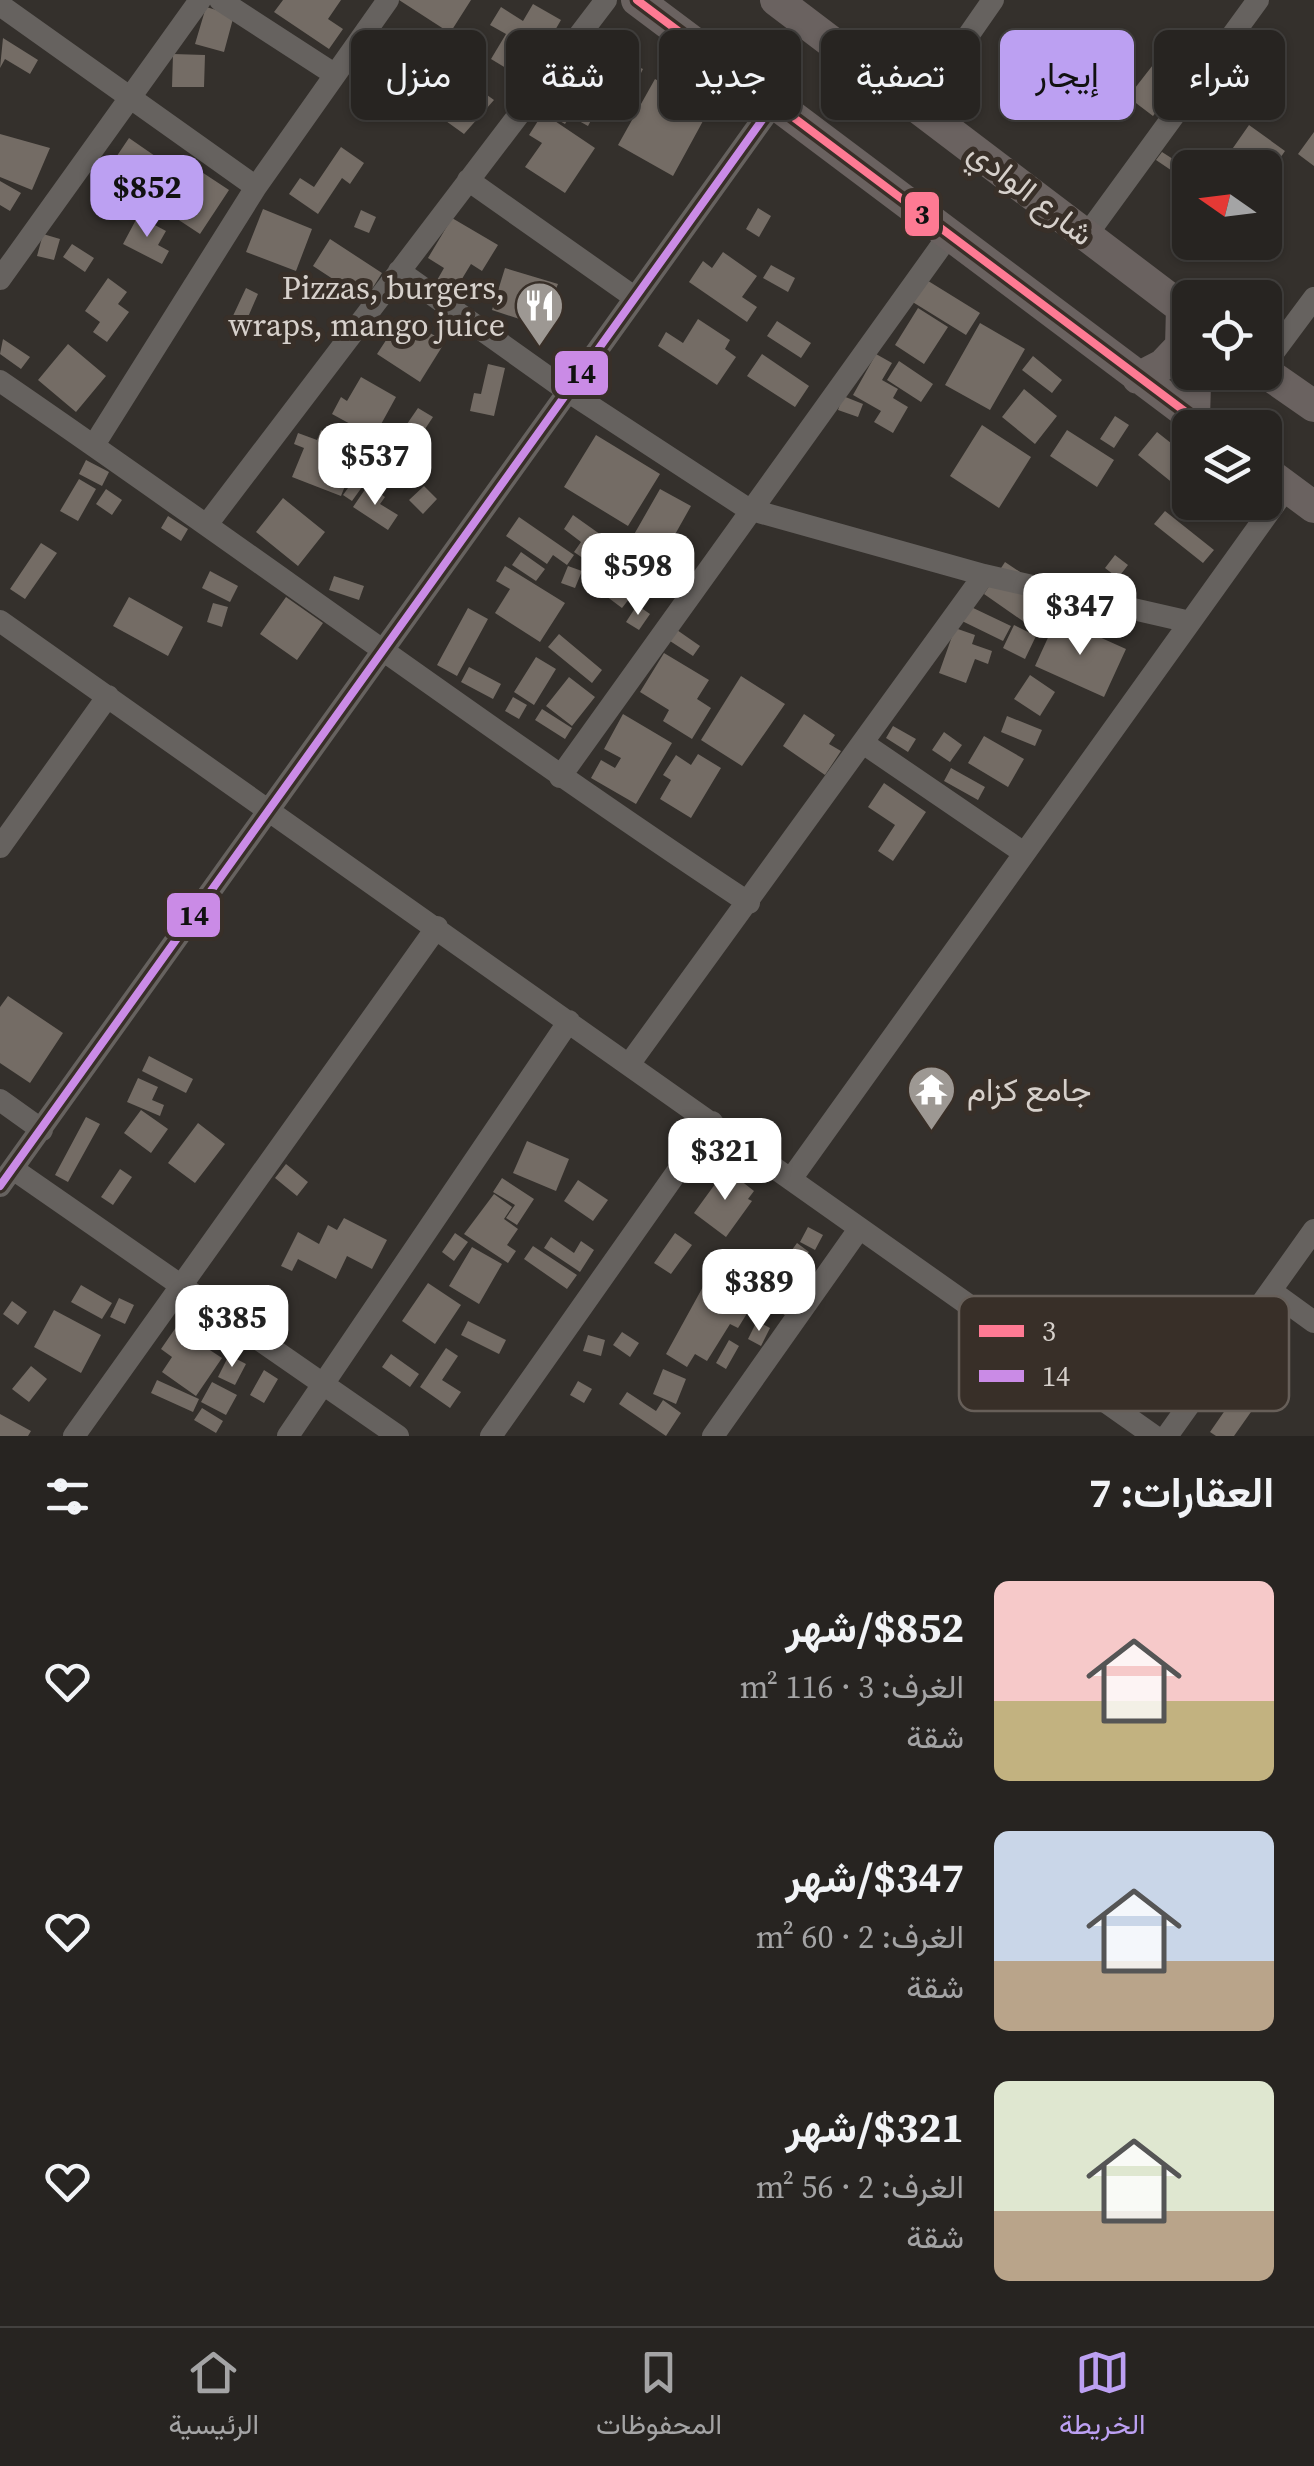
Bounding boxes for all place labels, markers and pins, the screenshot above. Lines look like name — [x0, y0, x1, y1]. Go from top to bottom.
pin: $852 — [88, 155, 206, 240]
place label: Pizzas, burgers, wraps, mango juice — [228, 266, 505, 347]
restaurant icon: Pizzas, burgers, wraps, mango juice — [514, 280, 566, 348]
pin: $537 — [316, 423, 434, 508]
pin: $598 — [579, 533, 697, 618]
pin: $347 — [1021, 573, 1139, 658]
temple icon: جامع كزام — [906, 1064, 958, 1132]
place label: جامع كزام — [967, 1068, 1091, 1112]
pin: $321 — [666, 1118, 784, 1203]
pin: $389 — [700, 1249, 818, 1334]
pin: $385 — [173, 1285, 291, 1370]

